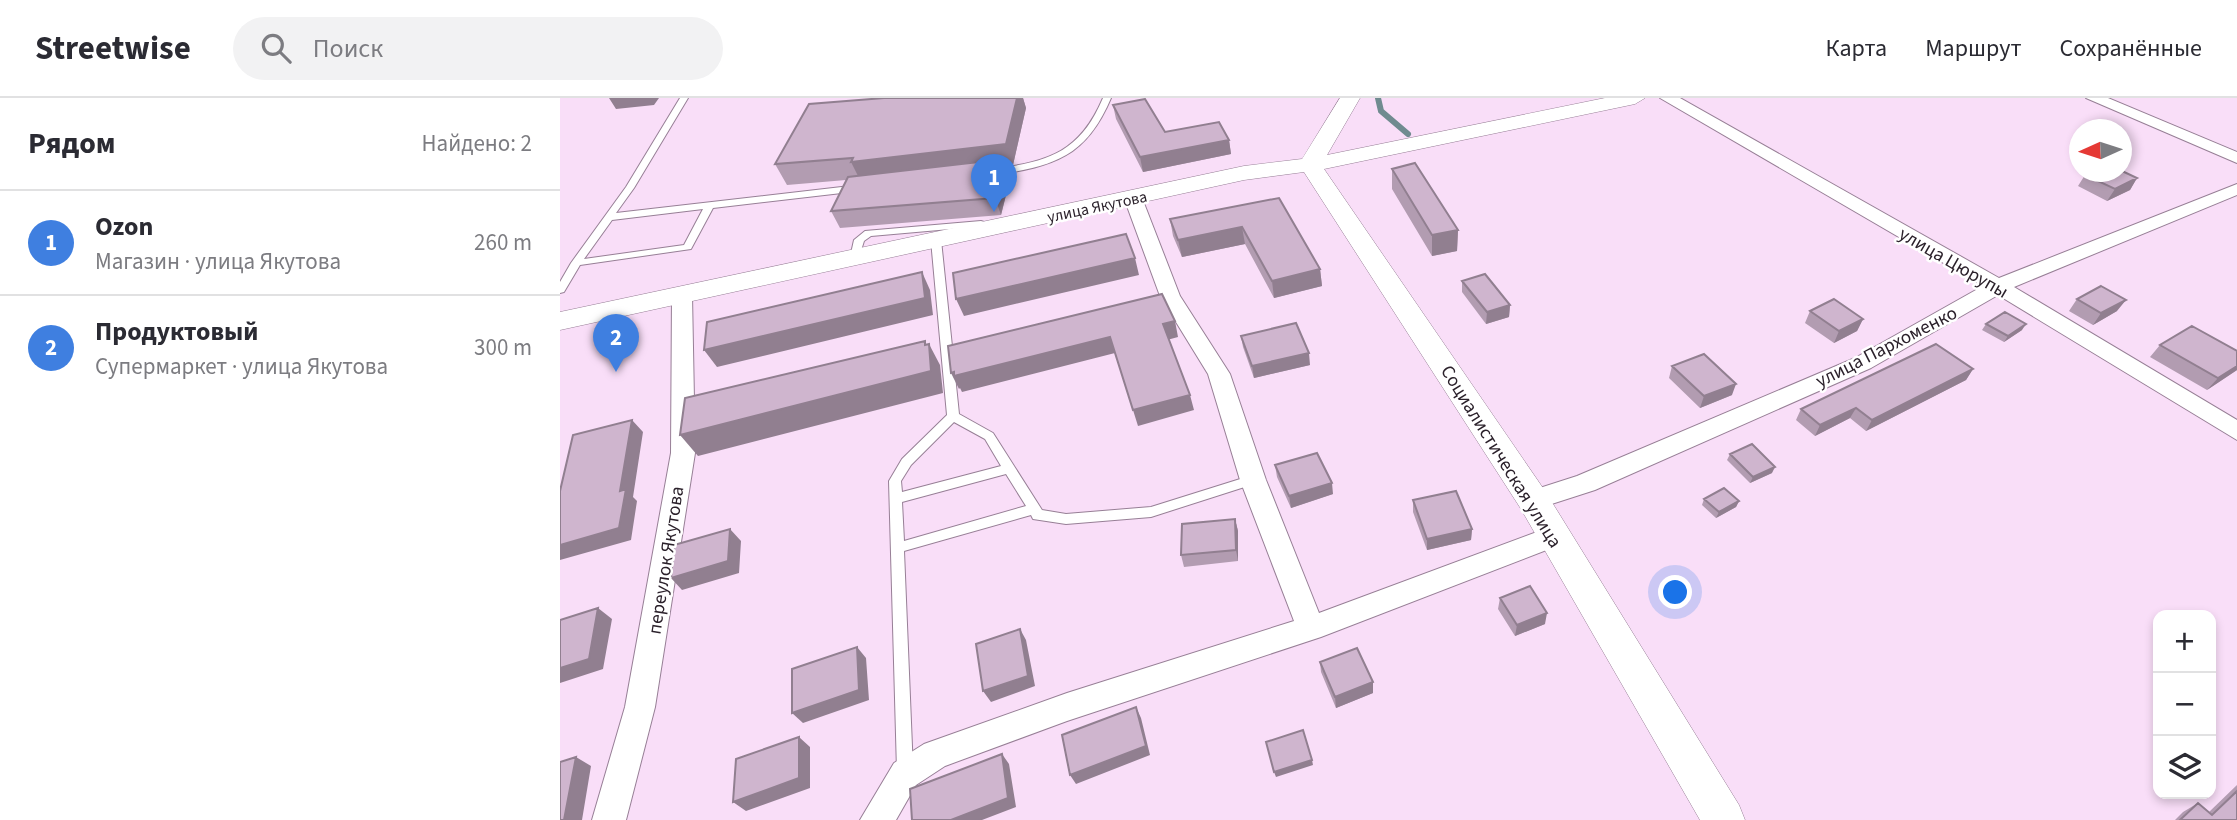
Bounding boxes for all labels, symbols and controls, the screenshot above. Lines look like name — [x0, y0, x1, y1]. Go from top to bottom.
search box — [233, 17, 723, 80]
text: Streetwise — [35, 25, 191, 72]
icon: search — [257, 29, 295, 67]
text: Поиск — [313, 30, 383, 67]
text: Карта — [1826, 31, 1887, 66]
text: Маршрут — [1925, 31, 2021, 66]
text: Сохранённые — [2059, 31, 2202, 66]
north arrow — [2069, 119, 2132, 182]
text: Рядом — [28, 122, 116, 165]
text: Найдено: 2 — [422, 127, 532, 160]
pin: 1 — [971, 154, 1017, 212]
street label: улица Якутова — [1045, 186, 1149, 228]
text: Ozon — [95, 208, 153, 245]
street label: улица Цюрупы — [1893, 221, 2013, 306]
text: 1 — [45, 226, 57, 259]
text: 260 m — [474, 226, 532, 259]
text: Магазин · улица Якутова — [95, 245, 341, 278]
street label: улица Пархоменко — [1811, 300, 1962, 395]
text: Продуктовый — [95, 313, 259, 350]
pin: 2 — [593, 314, 639, 372]
text: 2 — [45, 331, 57, 364]
text: 300 m — [474, 331, 532, 364]
text: Супермаркет · улица Якутова — [95, 350, 388, 383]
street label: Социалистическая улица — [1433, 360, 1568, 553]
street label: переулок Якутова — [641, 484, 692, 636]
your location — [1658, 575, 1692, 609]
map controls — [2153, 610, 2216, 799]
button: + — [2153, 610, 2216, 673]
button: − — [2153, 673, 2216, 736]
button: layers — [2153, 736, 2216, 799]

